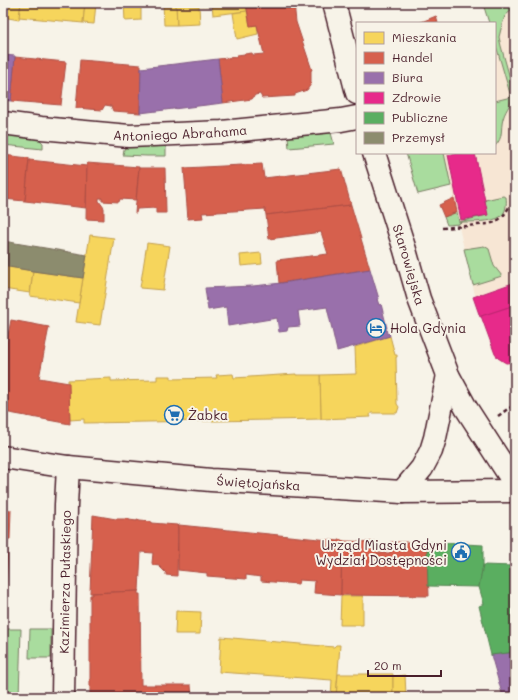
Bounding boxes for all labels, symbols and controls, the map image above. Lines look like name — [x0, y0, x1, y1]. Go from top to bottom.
legend — [356, 22, 496, 154]
text: Mieszkania — [392, 29, 457, 45]
text: Handel — [392, 49, 433, 65]
text: Biura — [392, 69, 423, 85]
text: Zdrowie — [392, 89, 441, 105]
text: Publiczne — [392, 109, 448, 125]
street label: Antoniego Abrahama — [113, 121, 248, 144]
text: Przemysł — [392, 129, 445, 145]
street label: Starowiejska — [389, 222, 429, 307]
hotel icon: Hola Gdynia — [365, 317, 387, 339]
place label: Hola Gdynia — [390, 319, 466, 336]
supermarket icon: Żabka — [163, 404, 185, 426]
place label: Żabka — [188, 406, 228, 423]
street label: Świętojańska — [216, 471, 301, 494]
street label: Kazimierza Pułaskiego — [55, 510, 74, 654]
place label: Urząd Miasta Gdyni Wydział Dostępności — [315, 536, 447, 568]
public building icon: Urząd Miasta Gdyni Wydział Dostępności — [450, 541, 472, 563]
scale bar — [368, 652, 441, 678]
text: 20 m — [374, 657, 402, 673]

